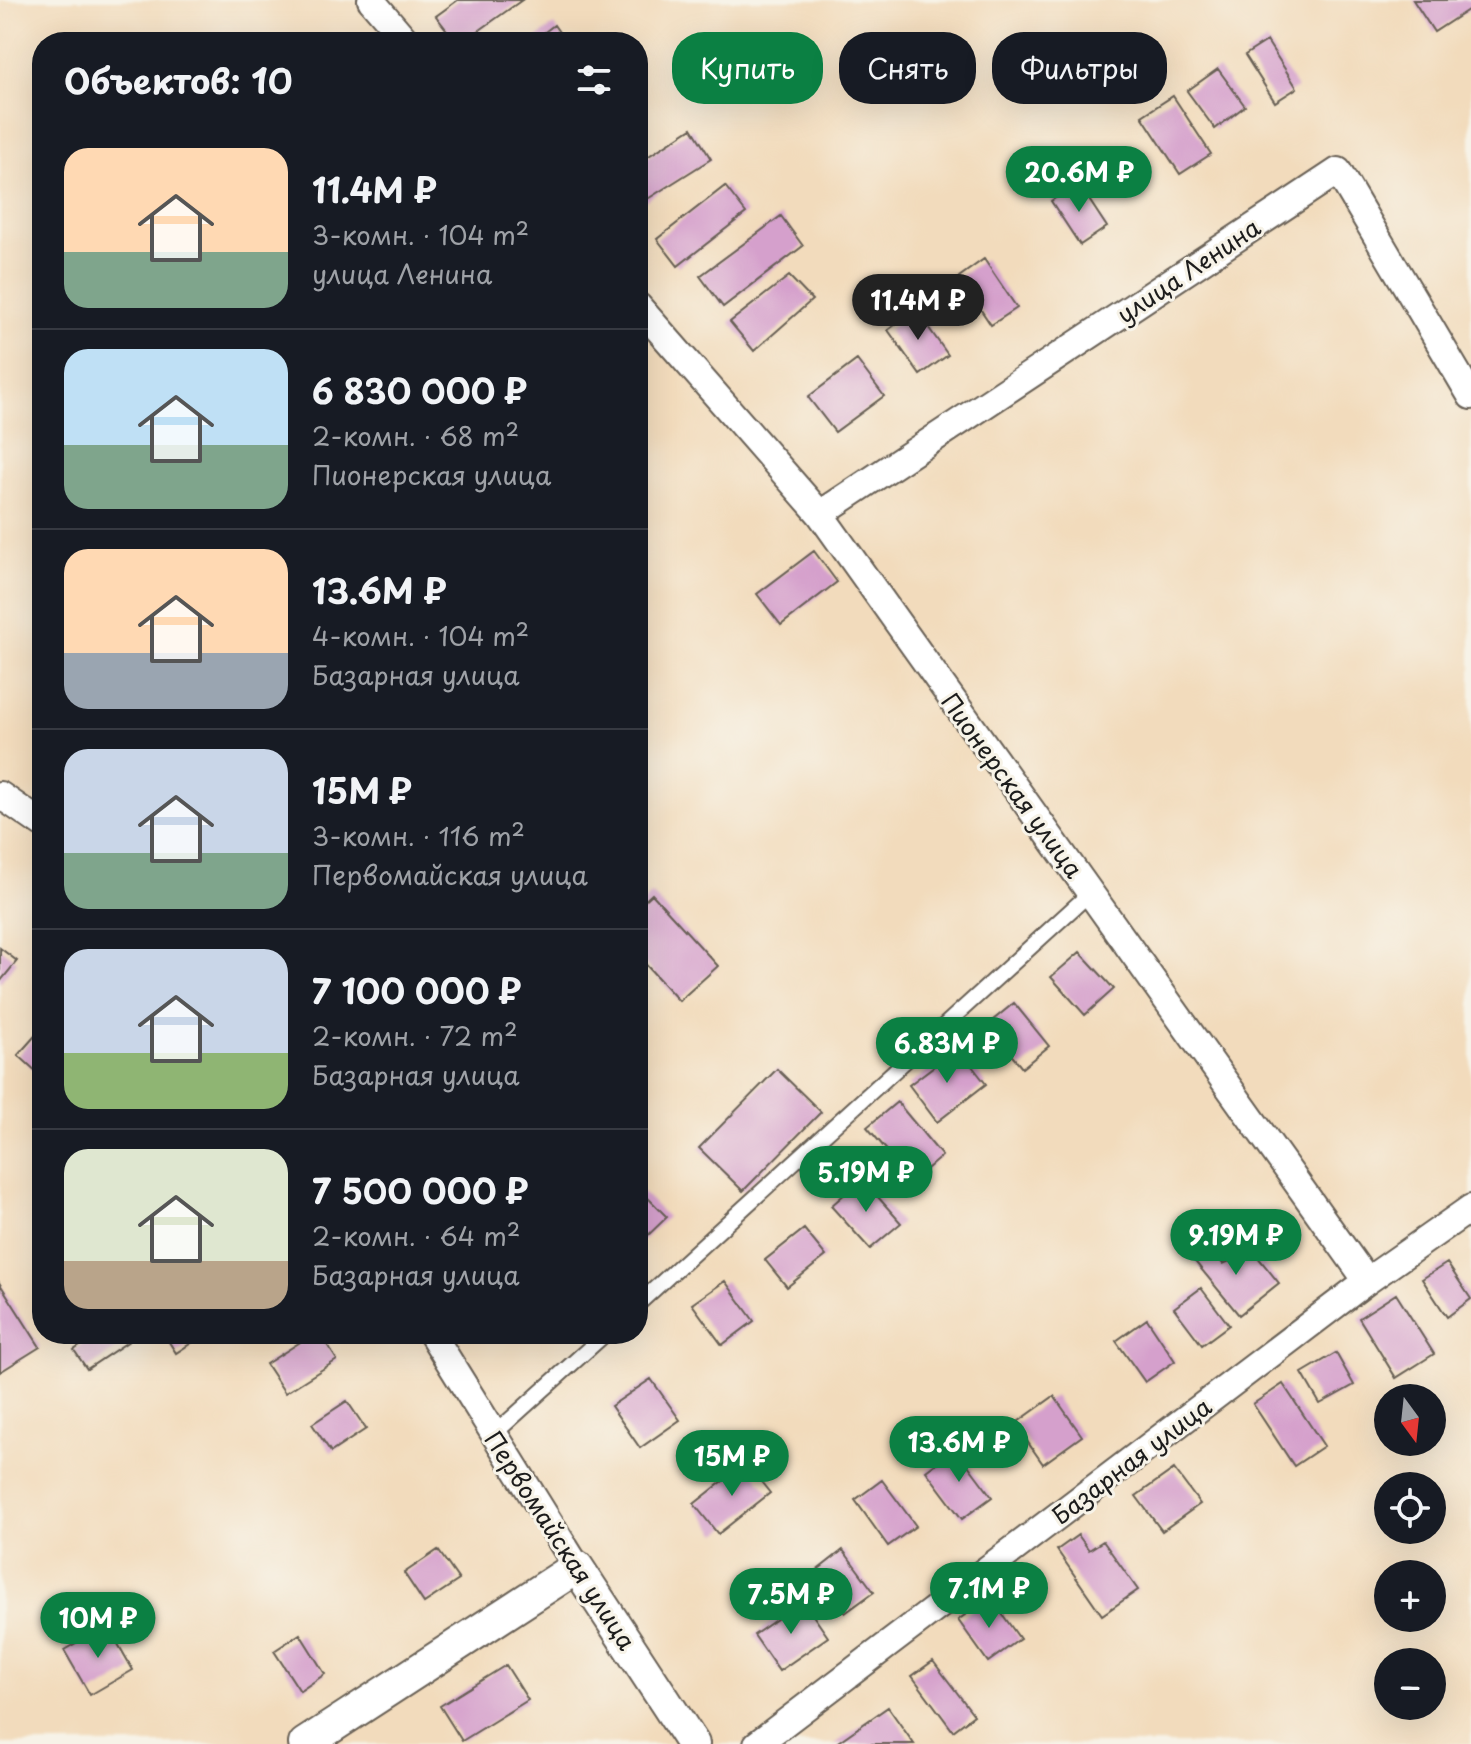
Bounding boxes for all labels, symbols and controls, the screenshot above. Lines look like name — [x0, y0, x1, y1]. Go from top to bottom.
chip: Купить — [672, 32, 823, 104]
chip: Снять — [839, 32, 976, 104]
chip: Фильтры — [992, 32, 1167, 104]
text: Объектов: 10 — [64, 54, 292, 106]
icon: filters — [572, 58, 616, 102]
pin: 20.6M ₽ — [1005, 146, 1153, 214]
text: 20.6M ₽ — [1024, 152, 1134, 191]
text: 11.4M ₽ — [312, 163, 437, 215]
icon: home — [128, 180, 224, 276]
street label: улица Ленина — [1109, 209, 1267, 331]
text: 3-комн. · 104 m² — [312, 215, 529, 254]
text: улица Ленина — [312, 254, 492, 293]
pin: 11.4M ₽ — [844, 274, 992, 342]
text: 11.4M ₽ — [870, 280, 966, 319]
text: 6 830 000 ₽ — [312, 364, 527, 416]
icon: home — [128, 381, 224, 477]
text: 2-комн. · 68 m² — [312, 416, 519, 455]
text: Пионерская улица — [312, 455, 551, 494]
text: 13.6M ₽ — [312, 564, 447, 616]
icon: home — [128, 581, 224, 677]
text: 4-комн. · 104 m² — [312, 616, 529, 655]
text: Базарная улица — [312, 655, 520, 694]
street label: Пионерская улица — [934, 685, 1092, 885]
text: 15M ₽ — [312, 764, 412, 816]
icon: home — [128, 781, 224, 877]
text: 3-комн. · 116 m² — [312, 816, 525, 855]
text: Первомайская улица — [312, 855, 588, 894]
text: 7 100 000 ₽ — [312, 964, 521, 1016]
icon: home — [128, 981, 224, 1077]
text: 2-комн. · 72 m² — [312, 1016, 518, 1055]
pin: 6.83M ₽ — [873, 1017, 1021, 1085]
text: 6.83M ₽ — [894, 1023, 1000, 1062]
text: Базарная улица — [312, 1055, 520, 1094]
pin: 5.19M ₽ — [792, 1146, 940, 1214]
text: 5.19M ₽ — [818, 1152, 914, 1191]
text: 7 500 000 ₽ — [312, 1164, 528, 1216]
icon: home — [128, 1181, 224, 1277]
pin: 9.19M ₽ — [1162, 1209, 1310, 1277]
text: 9.19M ₽ — [1188, 1215, 1284, 1254]
text: 2-комн. · 64 m² — [312, 1216, 520, 1255]
text: Базарная улица — [312, 1255, 520, 1294]
north arrow — [1374, 1384, 1446, 1456]
map controls — [1374, 1384, 1446, 1720]
street label: Базарная улица — [1044, 1388, 1218, 1532]
pin: 13.6M ₽ — [885, 1416, 1033, 1484]
text: 13.6M ₽ — [907, 1422, 1011, 1461]
street label: Первомайская улица — [477, 1423, 645, 1657]
pin: 15M ₽ — [676, 1430, 788, 1498]
text: 15M ₽ — [694, 1436, 770, 1475]
button: locate — [1374, 1472, 1446, 1544]
button: + — [1374, 1560, 1446, 1632]
pin: 7.1M ₽ — [924, 1562, 1054, 1630]
pin: 7.5M ₽ — [726, 1568, 856, 1636]
text: 7.1M ₽ — [948, 1568, 1030, 1607]
text: 7.5M ₽ — [747, 1574, 835, 1613]
pin: 10M ₽ — [42, 1592, 154, 1660]
text: 10M ₽ — [58, 1598, 138, 1637]
button: − — [1374, 1648, 1446, 1720]

